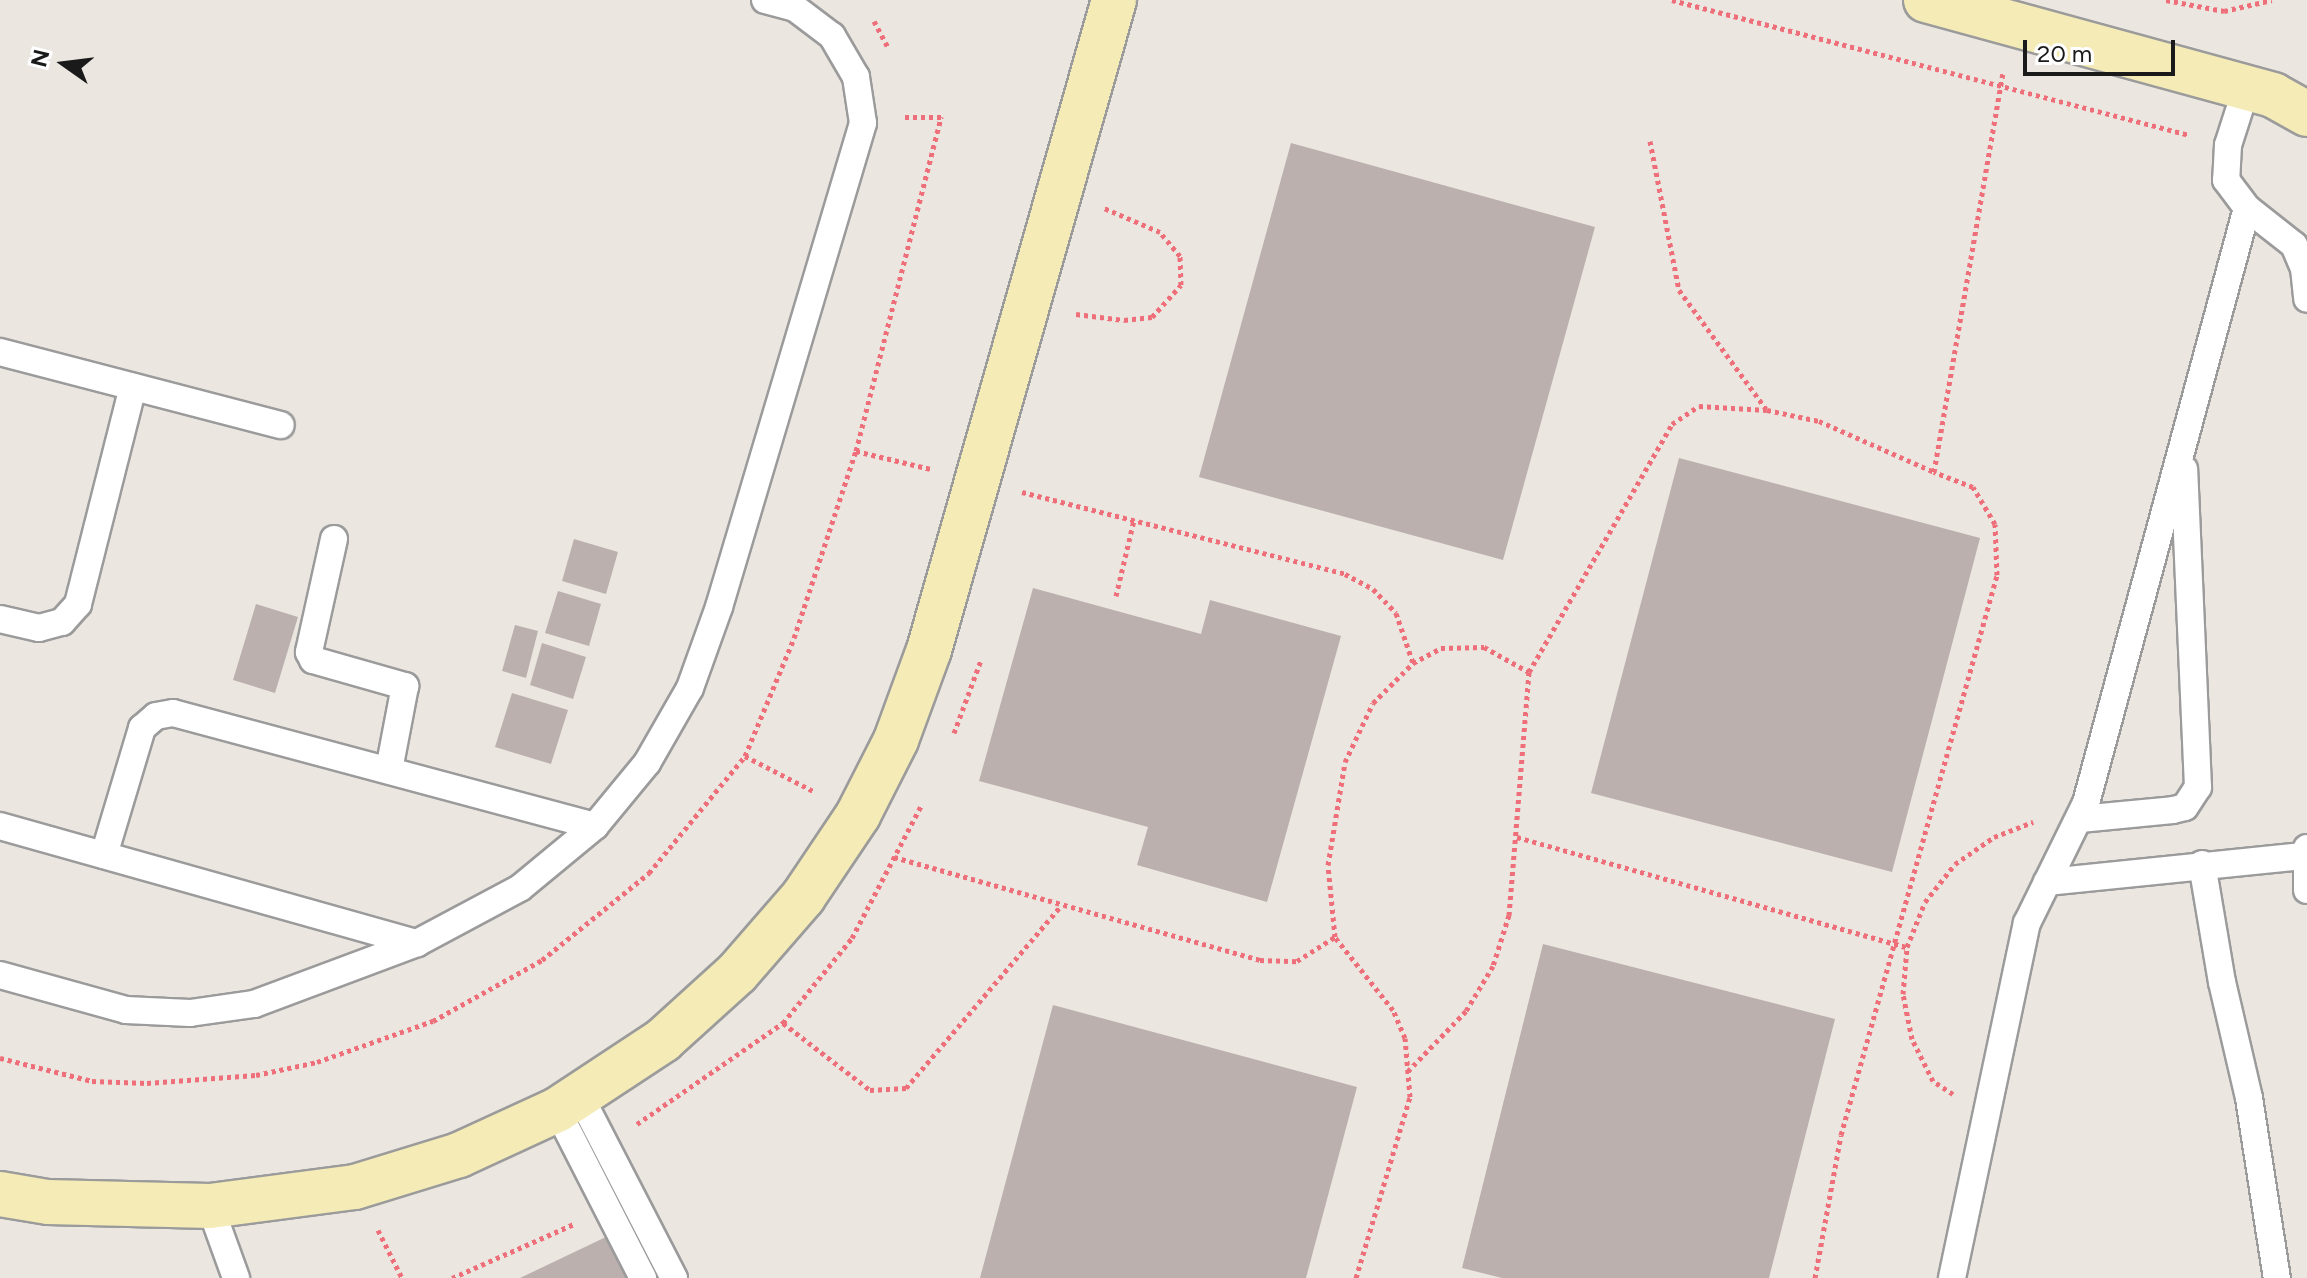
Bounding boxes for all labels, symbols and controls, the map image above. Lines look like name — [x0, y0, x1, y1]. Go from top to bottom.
north arrow — [24, 24, 104, 104]
scale bar — [2027, 24, 2179, 74]
text: 20 m — [2037, 39, 2092, 68]
text: N — [25, 47, 55, 70]

